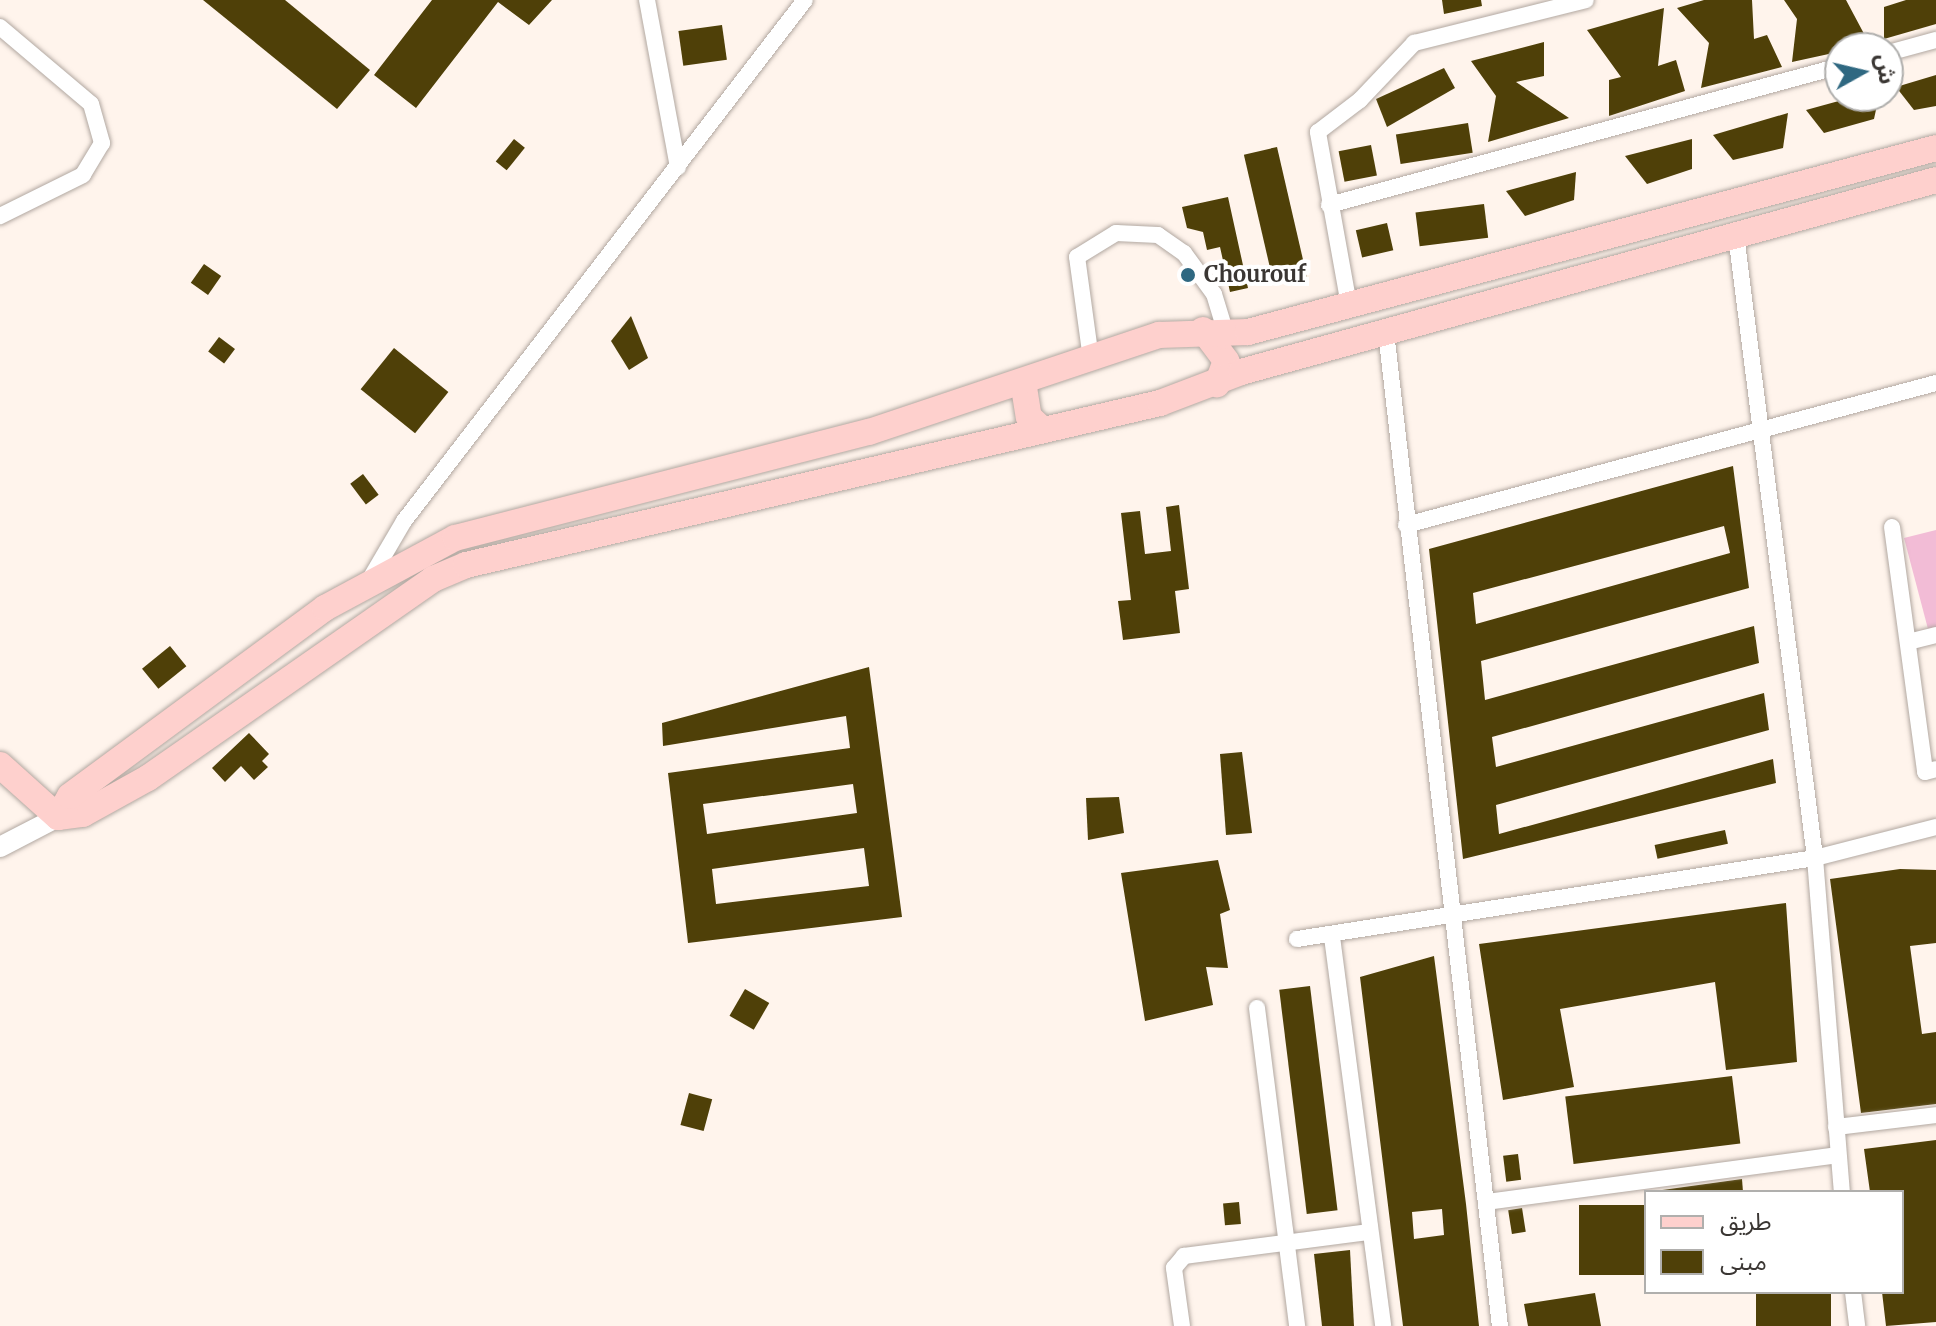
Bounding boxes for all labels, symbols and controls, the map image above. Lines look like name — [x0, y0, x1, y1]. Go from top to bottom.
north arrow — [1824, 32, 1904, 112]
text: ش — [1870, 52, 1902, 86]
place label: Chourouf — [1204, 262, 1306, 288]
marker: Chourouf — [1179, 266, 1197, 284]
legend — [1644, 1190, 1904, 1294]
text: طريق — [1720, 1206, 1772, 1237]
text: مبنى — [1720, 1246, 1767, 1277]

